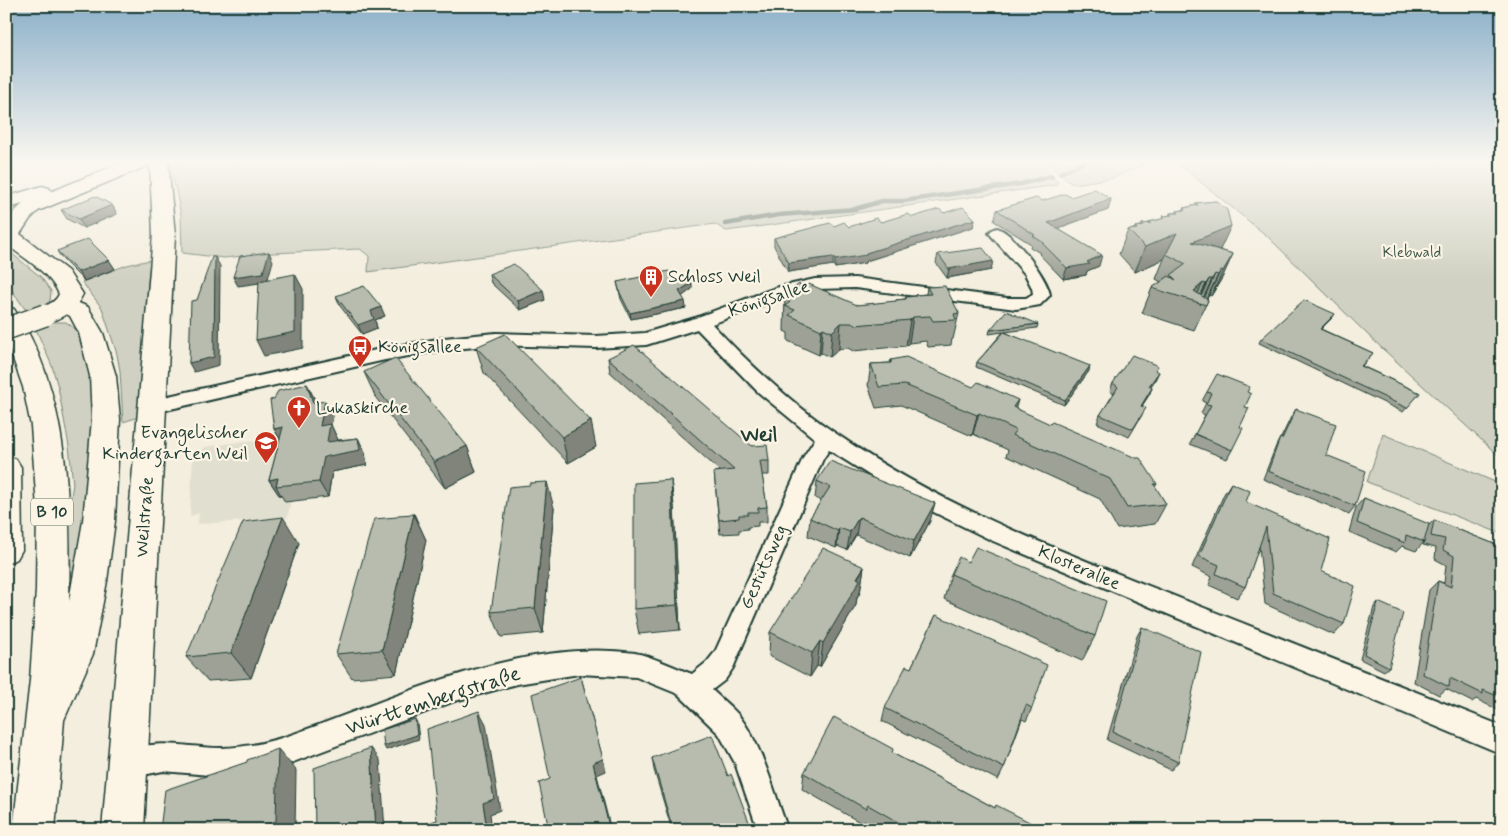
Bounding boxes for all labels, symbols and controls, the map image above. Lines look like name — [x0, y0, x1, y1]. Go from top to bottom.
park label: Klebwald — [1383, 243, 1441, 263]
building icon: Schloss Weil — [638, 264, 664, 298]
place label: Schloss Weil — [668, 265, 761, 289]
street label: Königsallee — [725, 275, 813, 325]
bus stop icon: Königsallee — [347, 334, 373, 368]
place label: Königsallee — [378, 335, 462, 361]
church icon: Lukaskirche — [286, 395, 312, 429]
place label: Lukaskirche — [316, 396, 408, 420]
place label: Evangelischer Kindergarten Weil — [102, 421, 248, 468]
district label: Weil — [740, 422, 777, 449]
school or university icon: Evangelischer Kindergarten Weil — [253, 430, 279, 464]
street label: Weilstraße — [130, 476, 160, 558]
road number: B 10 — [31, 498, 73, 526]
street label: Gestütsweg — [735, 521, 793, 613]
street label: Klosterallee — [1034, 540, 1124, 596]
street label: Württembergstraße — [342, 660, 525, 744]

